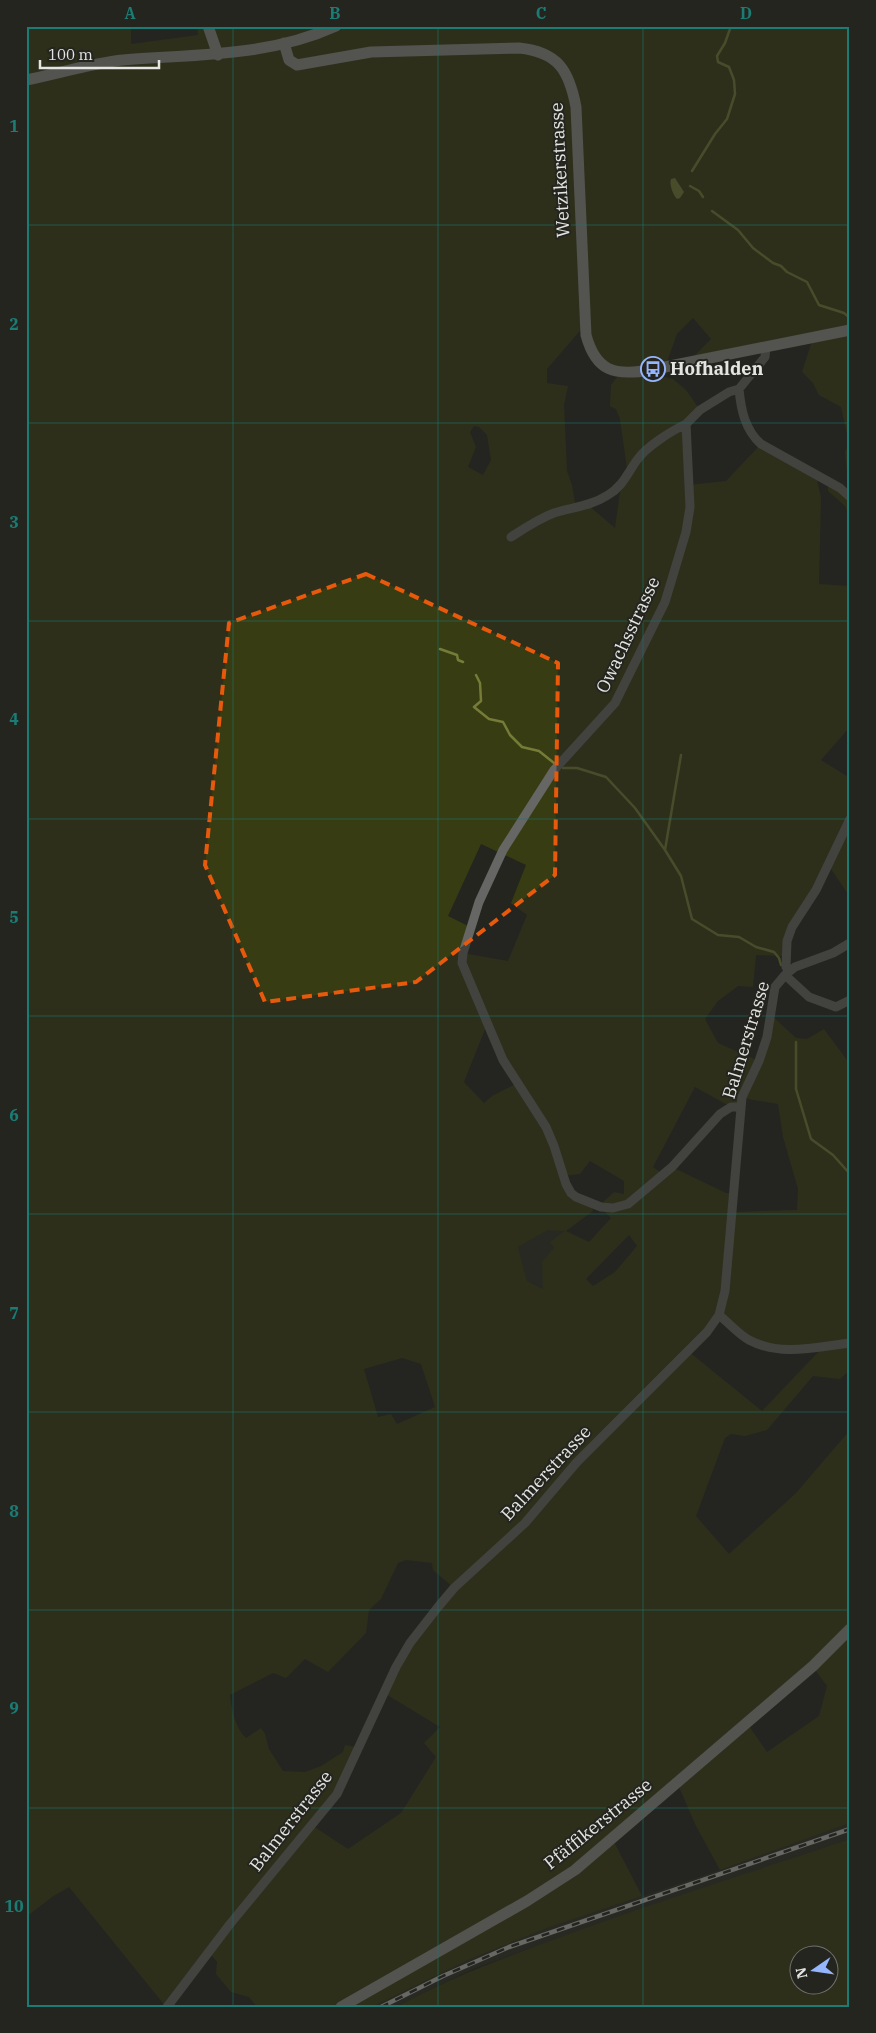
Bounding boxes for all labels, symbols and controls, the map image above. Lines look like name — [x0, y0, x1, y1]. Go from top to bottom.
text: A — [124, 3, 136, 23]
text: B — [329, 3, 341, 23]
text: C — [536, 3, 546, 23]
text: D — [740, 3, 752, 23]
scale bar — [40, 38, 159, 70]
text: 100 m — [48, 45, 93, 64]
street label: Wetzikerstrasse — [544, 102, 575, 238]
text: 1 — [9, 116, 19, 136]
text: 2 — [9, 314, 19, 334]
bus stop icon: Hofhalden — [640, 356, 666, 382]
place label: Hofhalden — [670, 357, 763, 380]
text: 3 — [9, 512, 19, 532]
street label: Owachsstrasse — [591, 573, 665, 697]
text: 4 — [9, 709, 19, 729]
text: 5 — [9, 907, 19, 927]
street label: Balmerstrasse — [717, 978, 774, 1102]
text: 6 — [9, 1105, 19, 1125]
text: 7 — [9, 1303, 19, 1323]
street label: Balmerstrasse — [496, 1420, 596, 1525]
text: 8 — [9, 1501, 19, 1521]
text: 9 — [9, 1698, 19, 1718]
street label: Balmerstrasse — [244, 1766, 337, 1876]
street label: Pfäffikerstrasse — [539, 1773, 656, 1874]
text: 10 — [4, 1896, 24, 1916]
north arrow — [788, 1946, 838, 1996]
text: N — [791, 1966, 811, 1980]

